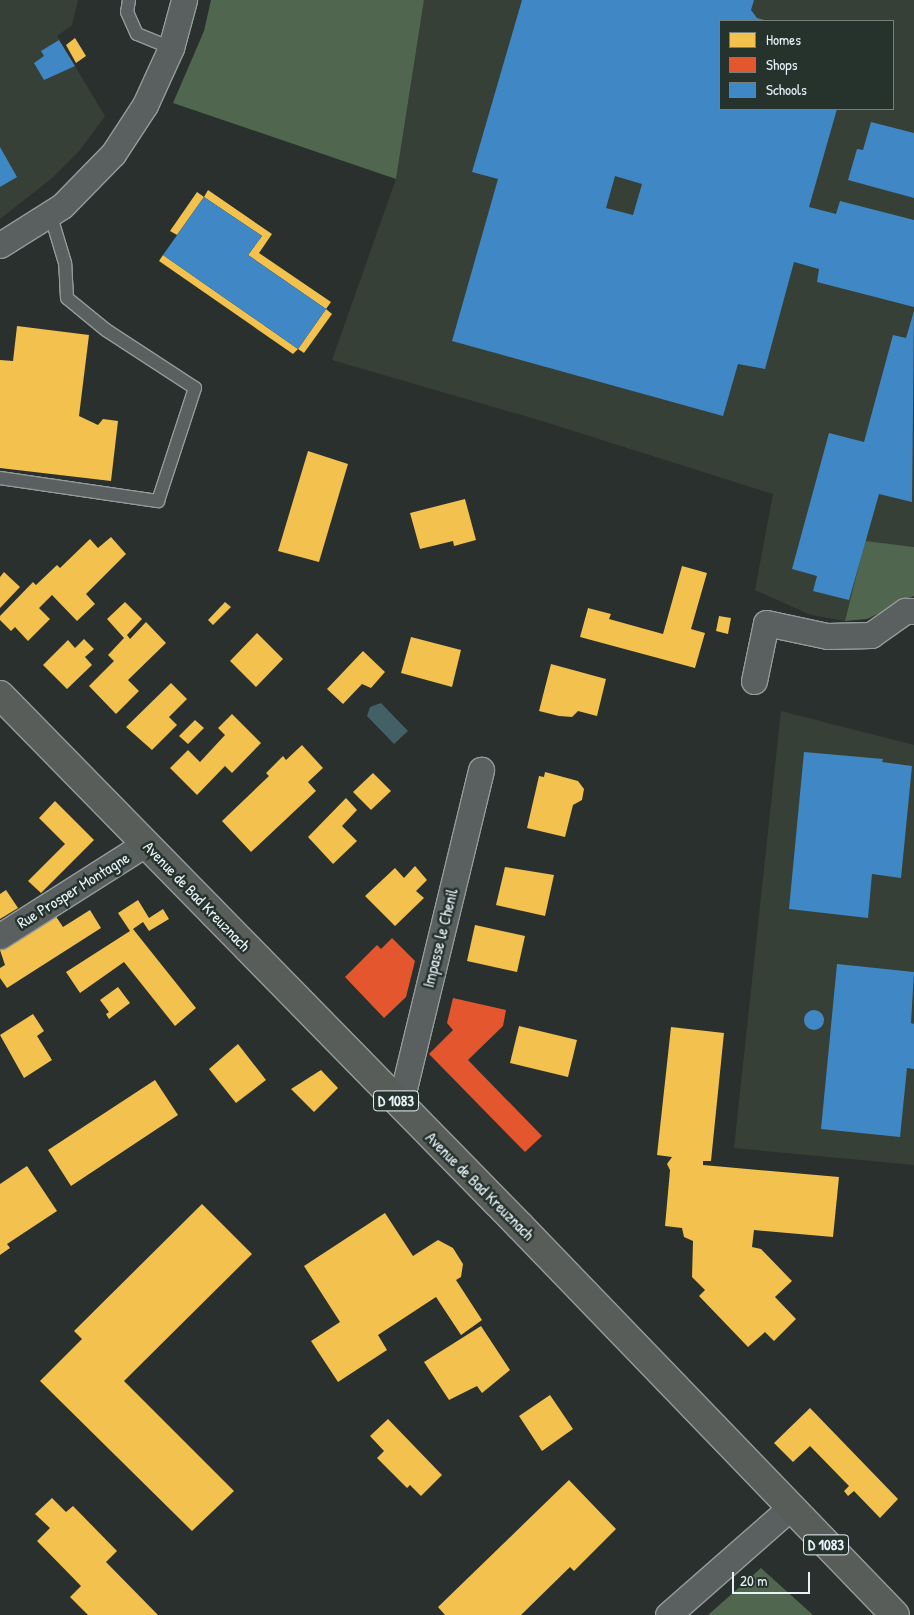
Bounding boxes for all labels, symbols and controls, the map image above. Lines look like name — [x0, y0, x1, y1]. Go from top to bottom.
legend — [719, 20, 894, 110]
text: Homes — [766, 29, 801, 50]
text: Shops — [766, 54, 797, 75]
text: Schools — [766, 79, 807, 100]
street label: Avenue de Bad Kreuznach — [140, 837, 254, 955]
street label: Rue Prosper Montagne — [13, 848, 133, 932]
street label: Impasse le Chenil — [418, 887, 462, 989]
road number: D 1083 — [372, 1088, 420, 1114]
street label: Avenue de Bad Kreuznach — [422, 1128, 538, 1244]
road number: D 1083 — [802, 1532, 850, 1558]
scale bar — [734, 1562, 812, 1594]
text: 20 m — [740, 1570, 767, 1591]

